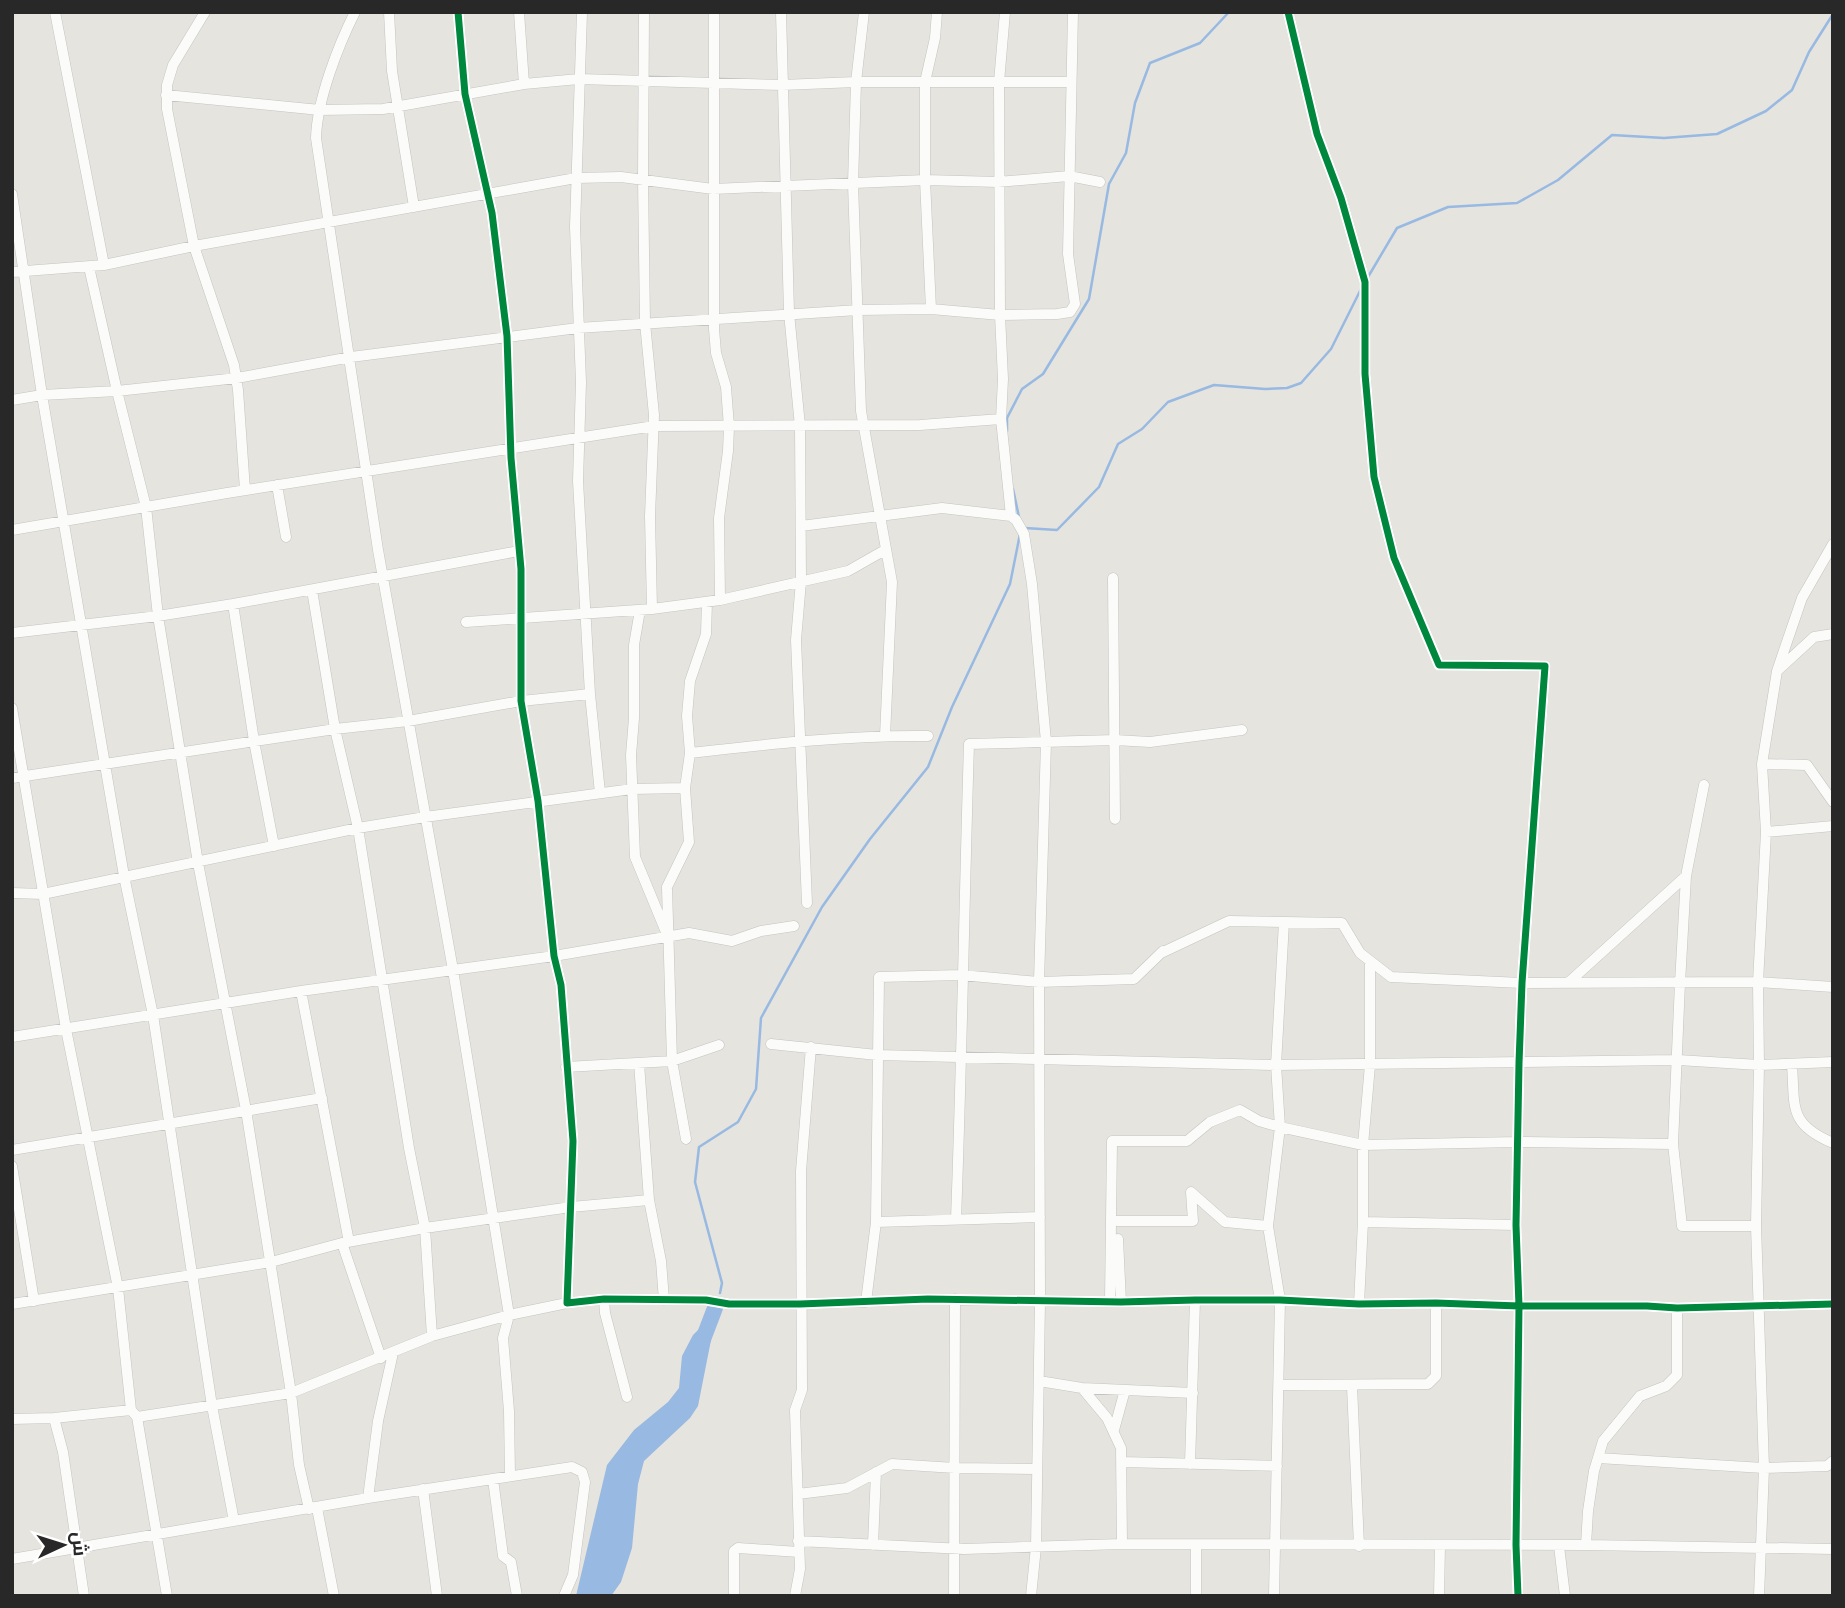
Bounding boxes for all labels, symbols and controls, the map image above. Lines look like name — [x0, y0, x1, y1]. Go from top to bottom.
north arrow — [28, 1510, 98, 1580]
text: ش — [66, 1531, 92, 1557]

